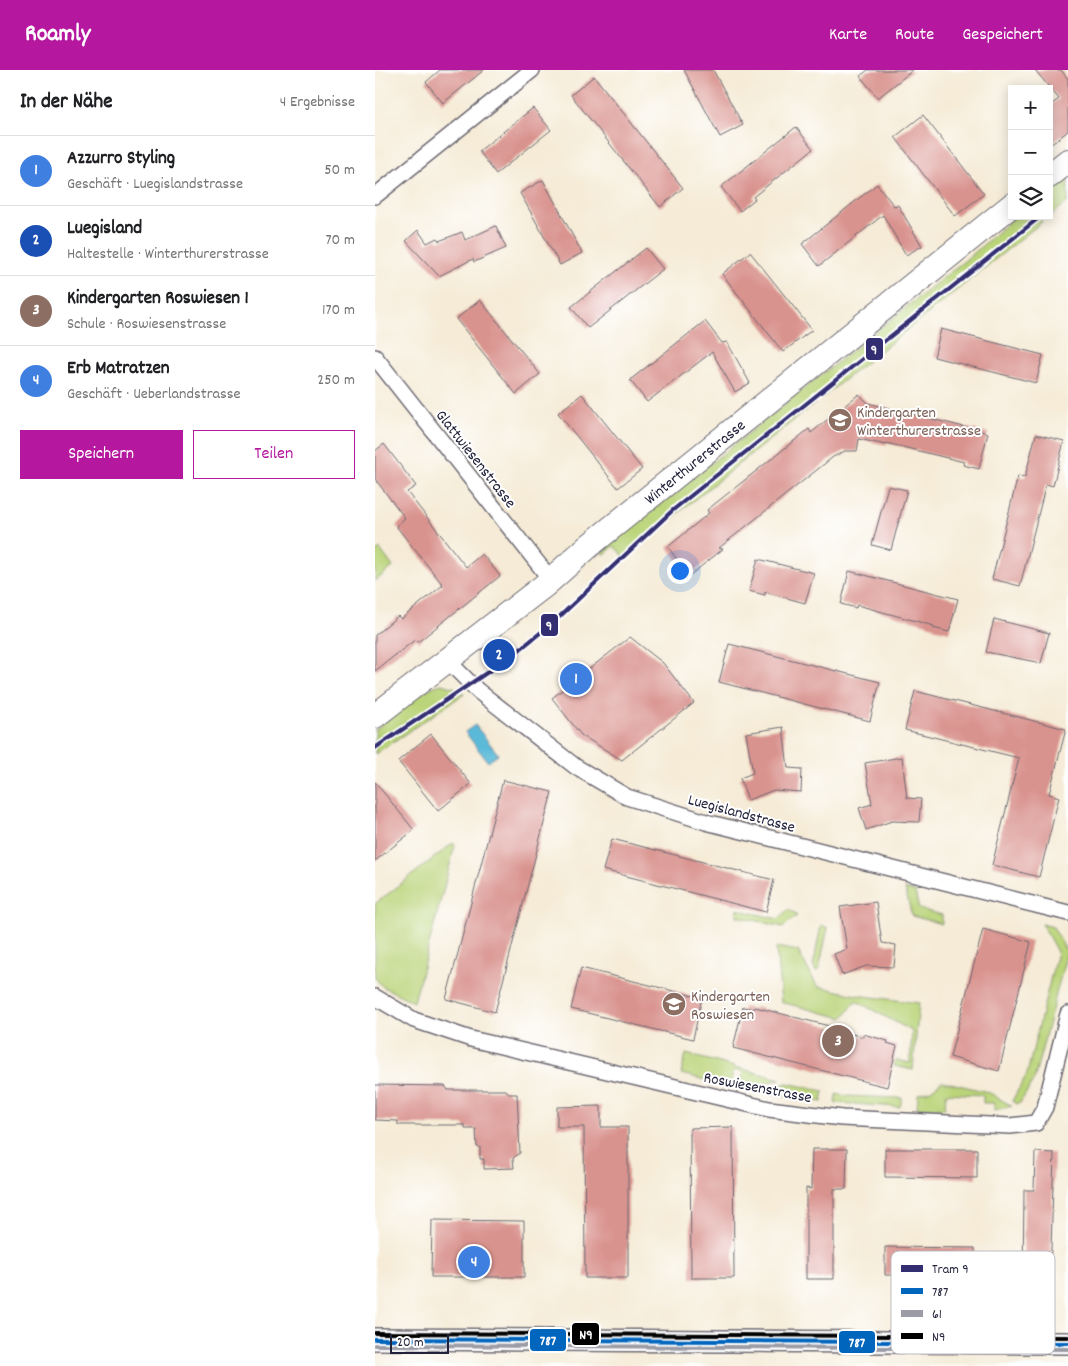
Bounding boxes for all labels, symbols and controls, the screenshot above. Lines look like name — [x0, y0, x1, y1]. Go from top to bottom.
text: Roamly — [25, 18, 91, 52]
text: Karte — [829, 23, 867, 48]
text: Route — [895, 23, 934, 48]
text: Gespeichert — [962, 23, 1043, 48]
map controls — [1008, 85, 1053, 220]
button: + — [1008, 85, 1053, 130]
text: In der Nähe — [20, 88, 112, 118]
text: 4 Ergebnisse — [280, 91, 355, 114]
button: − — [1008, 130, 1053, 175]
text: Azzurro Styling — [67, 146, 175, 173]
text: 1 — [34, 159, 38, 182]
text: 50 m — [324, 159, 355, 182]
text: Geschäft · Luegislandstrasse — [67, 173, 243, 196]
button: layers — [1008, 175, 1053, 220]
text: Luegisland — [67, 216, 142, 243]
text: 2 — [33, 229, 40, 252]
text: 70 m — [325, 229, 355, 252]
text: Haltestelle · Winterthurerstrasse — [67, 243, 269, 266]
text: Kindergarten Roswiesen 1 — [67, 286, 249, 313]
text: 3 — [32, 299, 40, 322]
text: 170 m — [322, 299, 355, 322]
text: Schule · Roswiesenstrasse — [67, 313, 226, 336]
line badge: 9 — [865, 337, 884, 361]
text: 9 — [871, 341, 877, 361]
text: Erb Matratzen — [67, 356, 170, 383]
text: 4 — [33, 369, 39, 392]
text: 250 m — [317, 369, 355, 392]
text: Geschäft · Ueberlandstrasse — [67, 383, 241, 406]
place label: Kindergarten Winterthurerstrasse — [857, 402, 981, 443]
street label: Glattwiesenstrasse — [429, 405, 521, 514]
school or university icon: Kindergarten Winterthurerstrasse — [827, 407, 853, 433]
street label: Winterthurerstrasse — [640, 415, 751, 511]
button: Speichern — [20, 430, 183, 479]
button: Teilen — [193, 430, 355, 479]
your location — [667, 558, 693, 584]
line badge: 9 — [540, 613, 559, 637]
text: 9 — [546, 617, 552, 637]
pin: 2 — [483, 636, 515, 674]
pin: 1 — [560, 660, 592, 698]
street label: Luegislandstrasse — [685, 789, 797, 840]
place label: Kindergarten Roswiesen — [691, 986, 770, 1027]
school or university icon: Kindergarten Roswiesen — [661, 991, 687, 1017]
pin: 3 — [822, 1022, 854, 1060]
street label: Roswiesenstrasse — [701, 1067, 814, 1110]
pin: 4 — [458, 1243, 490, 1281]
legend — [891, 1251, 1055, 1354]
text: Tram 9 — [932, 1260, 969, 1280]
text: 787 — [932, 1283, 948, 1303]
text: 61 — [932, 1305, 942, 1325]
line badge: N9 — [571, 1322, 600, 1346]
text: N9 — [579, 1326, 593, 1346]
line badge: 787 — [529, 1328, 567, 1352]
text: N9 — [932, 1328, 945, 1348]
line badge: 787 — [838, 1330, 876, 1354]
scale bar — [390, 1331, 449, 1354]
text: 787 — [540, 1332, 557, 1352]
text: 20 m — [397, 1333, 424, 1353]
text: 787 — [849, 1334, 866, 1354]

